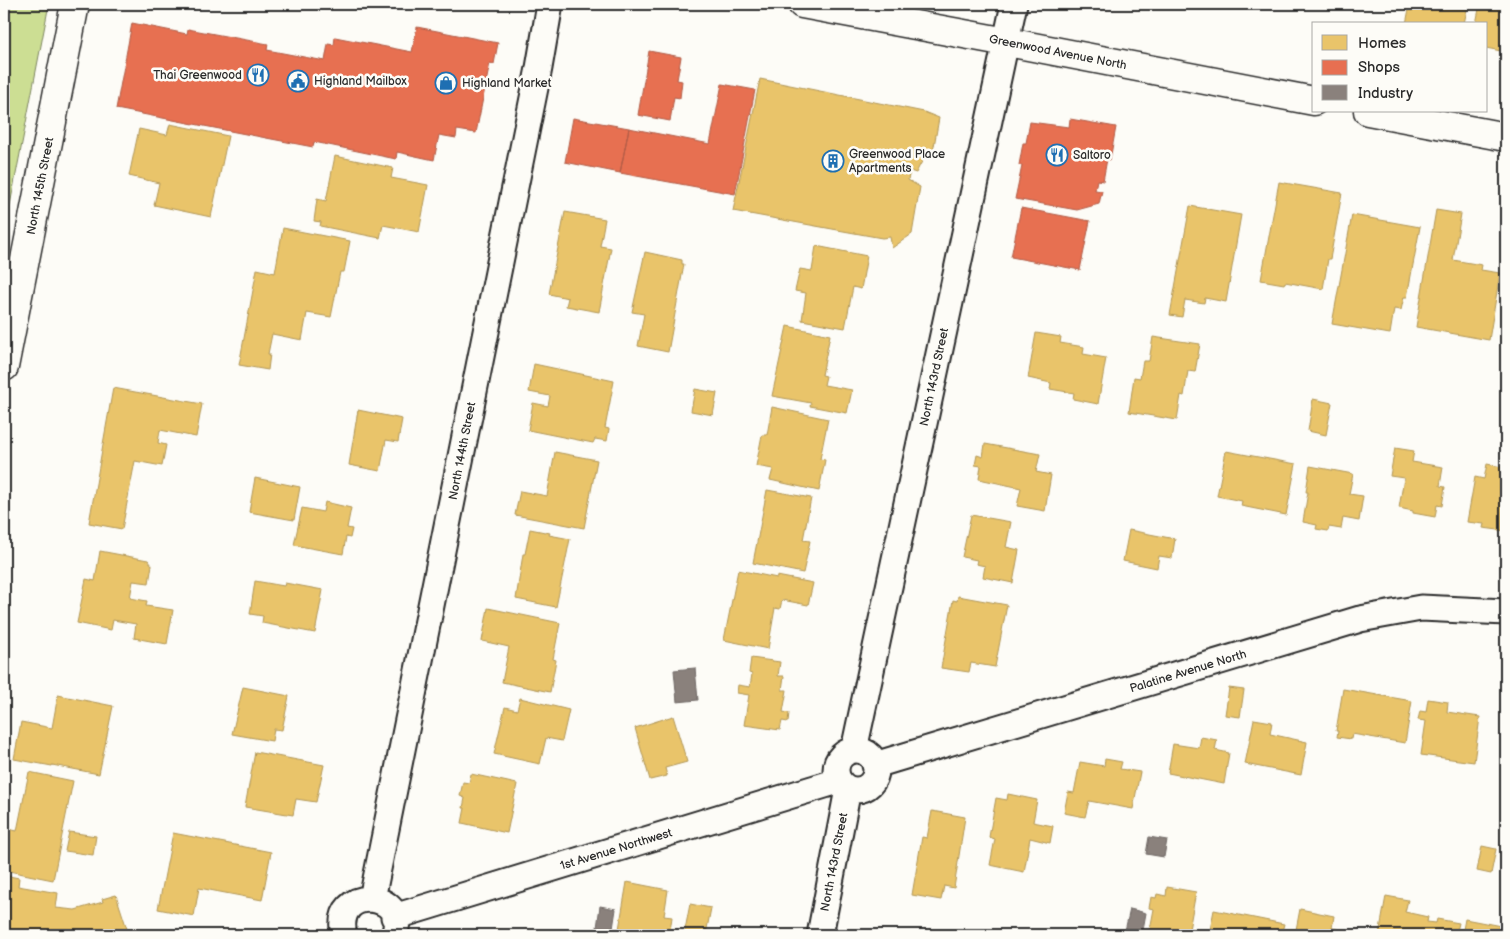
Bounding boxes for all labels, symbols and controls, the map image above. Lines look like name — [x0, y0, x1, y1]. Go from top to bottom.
legend — [1312, 22, 1488, 112]
street label: Greenwood Avenue North — [988, 32, 1128, 73]
text: Homes — [1358, 34, 1407, 53]
text: Shops — [1358, 58, 1401, 77]
restaurant icon: Thai Greenwood — [246, 63, 270, 87]
place label: Thai Greenwood — [153, 68, 242, 83]
public building icon: Highland Mailbox — [286, 69, 310, 93]
shop icon: Highland Market — [434, 71, 458, 95]
place label: Highland Mailbox — [314, 74, 407, 89]
place label: Highland Market — [462, 76, 552, 91]
text: Industry — [1358, 84, 1413, 103]
street label: North 145th Street — [24, 136, 57, 236]
restaurant icon: Saltoro — [1045, 143, 1069, 167]
place label: Greenwood Place Apartments — [849, 147, 945, 176]
place label: Saltoro — [1073, 148, 1111, 163]
building icon: Greenwood Place Apartments — [821, 149, 845, 173]
street label: North 143rd Street — [917, 326, 952, 428]
street label: North 144th Street — [446, 401, 479, 501]
street label: Palatine Avenue North — [1128, 647, 1249, 696]
street label: North 143rd Street — [818, 811, 851, 913]
street label: 1st Avenue Northwest — [558, 825, 674, 874]

